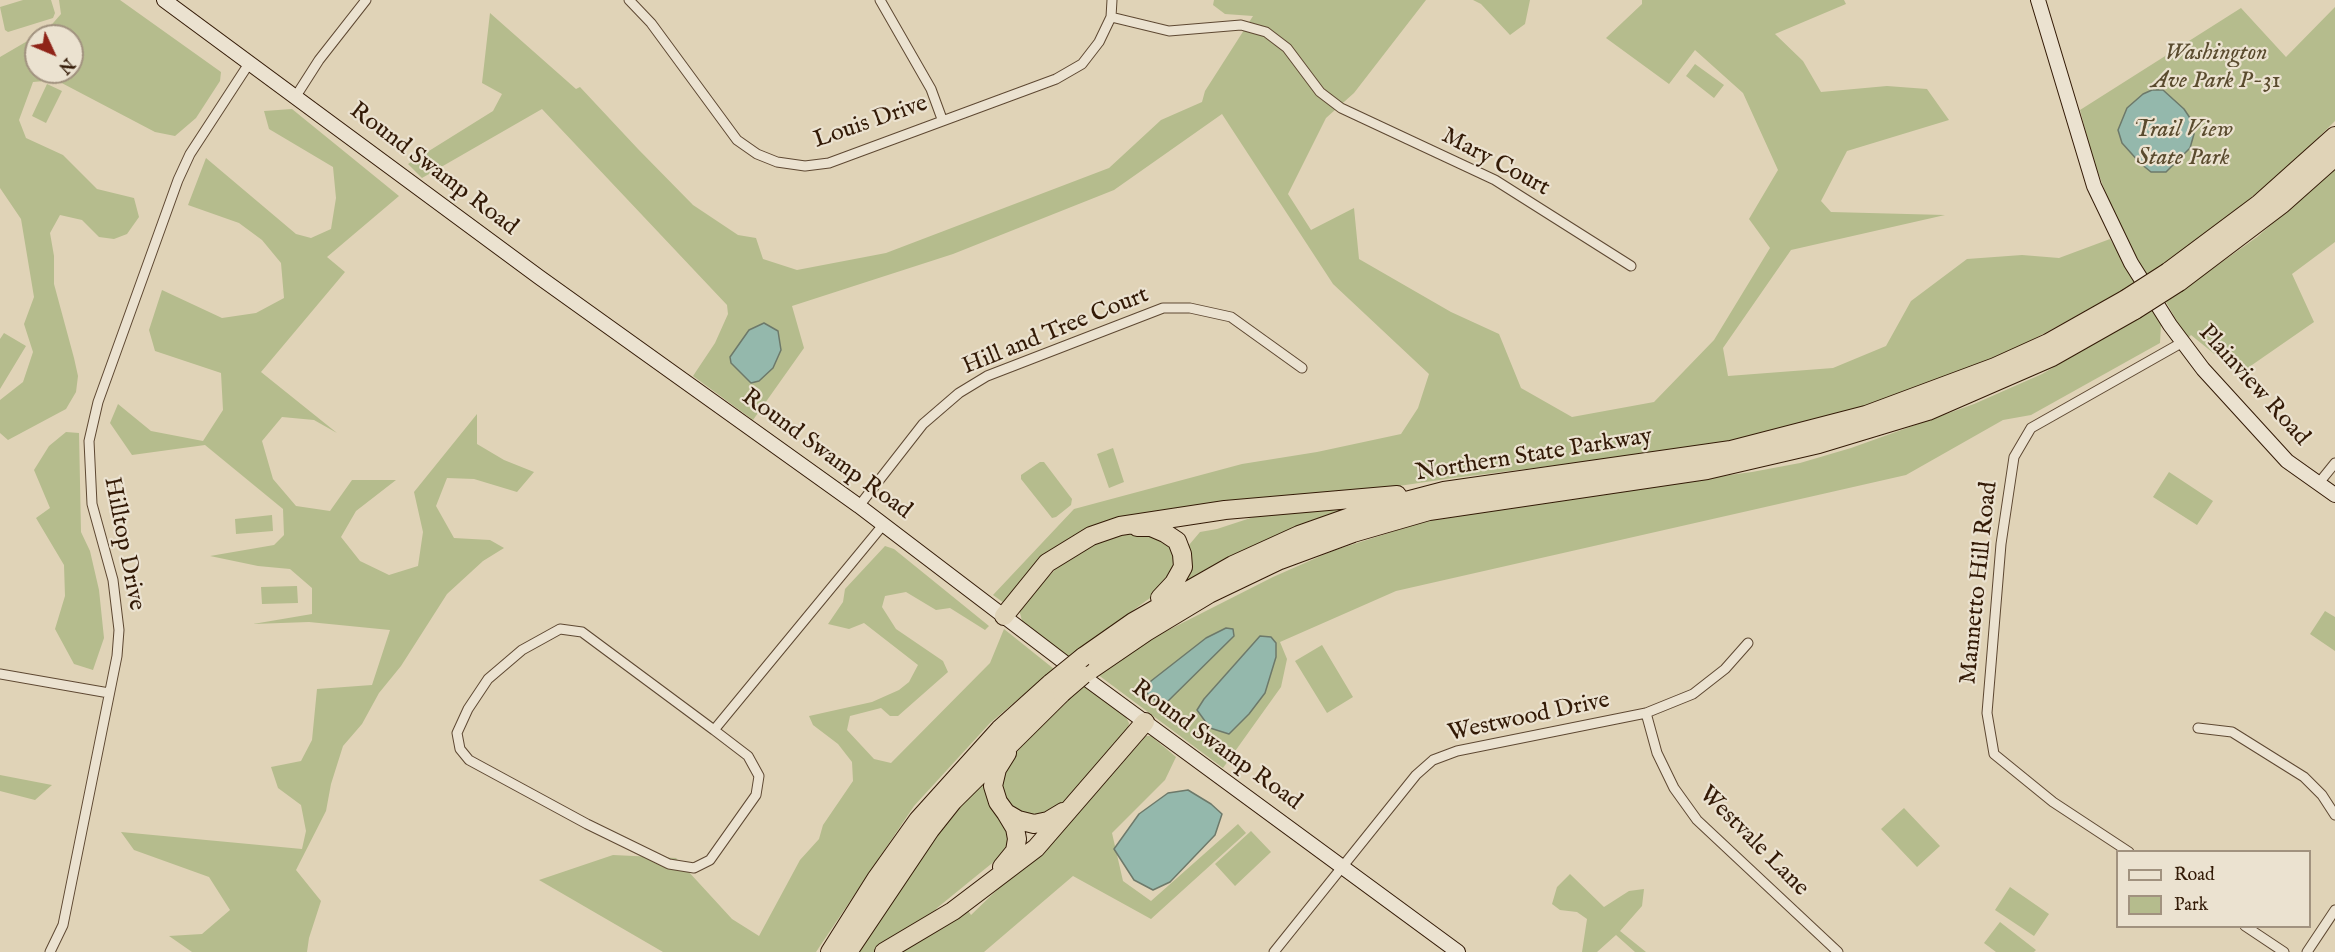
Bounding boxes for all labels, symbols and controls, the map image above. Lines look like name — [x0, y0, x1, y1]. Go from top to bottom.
north arrow — [24, 24, 84, 84]
park label: Washington Ave Park P-31 — [2151, 40, 2281, 96]
text: N — [54, 53, 78, 77]
street label: Louis Drive — [810, 90, 932, 156]
street label: Round Swamp Road — [343, 97, 523, 243]
park label: Trail View State Park — [2134, 117, 2232, 173]
street label: Mary Court — [1436, 123, 1554, 203]
street label: Hill and Tree Court — [959, 282, 1153, 382]
street label: Plainview Road — [2191, 320, 2315, 452]
street label: Round Swamp Road — [735, 384, 917, 526]
street label: Northern State Parkway — [1414, 423, 1654, 489]
street label: Hilltop Drive — [96, 475, 150, 613]
street label: Mannetto Hill Road — [1955, 480, 2005, 686]
street label: Round Swamp Road — [1125, 675, 1307, 817]
street label: Westwood Drive — [1445, 687, 1613, 749]
street label: Westvale Lane — [1692, 781, 1814, 903]
legend — [2116, 850, 2311, 928]
text: Road — [2174, 864, 2215, 887]
text: Park — [2174, 894, 2208, 917]

